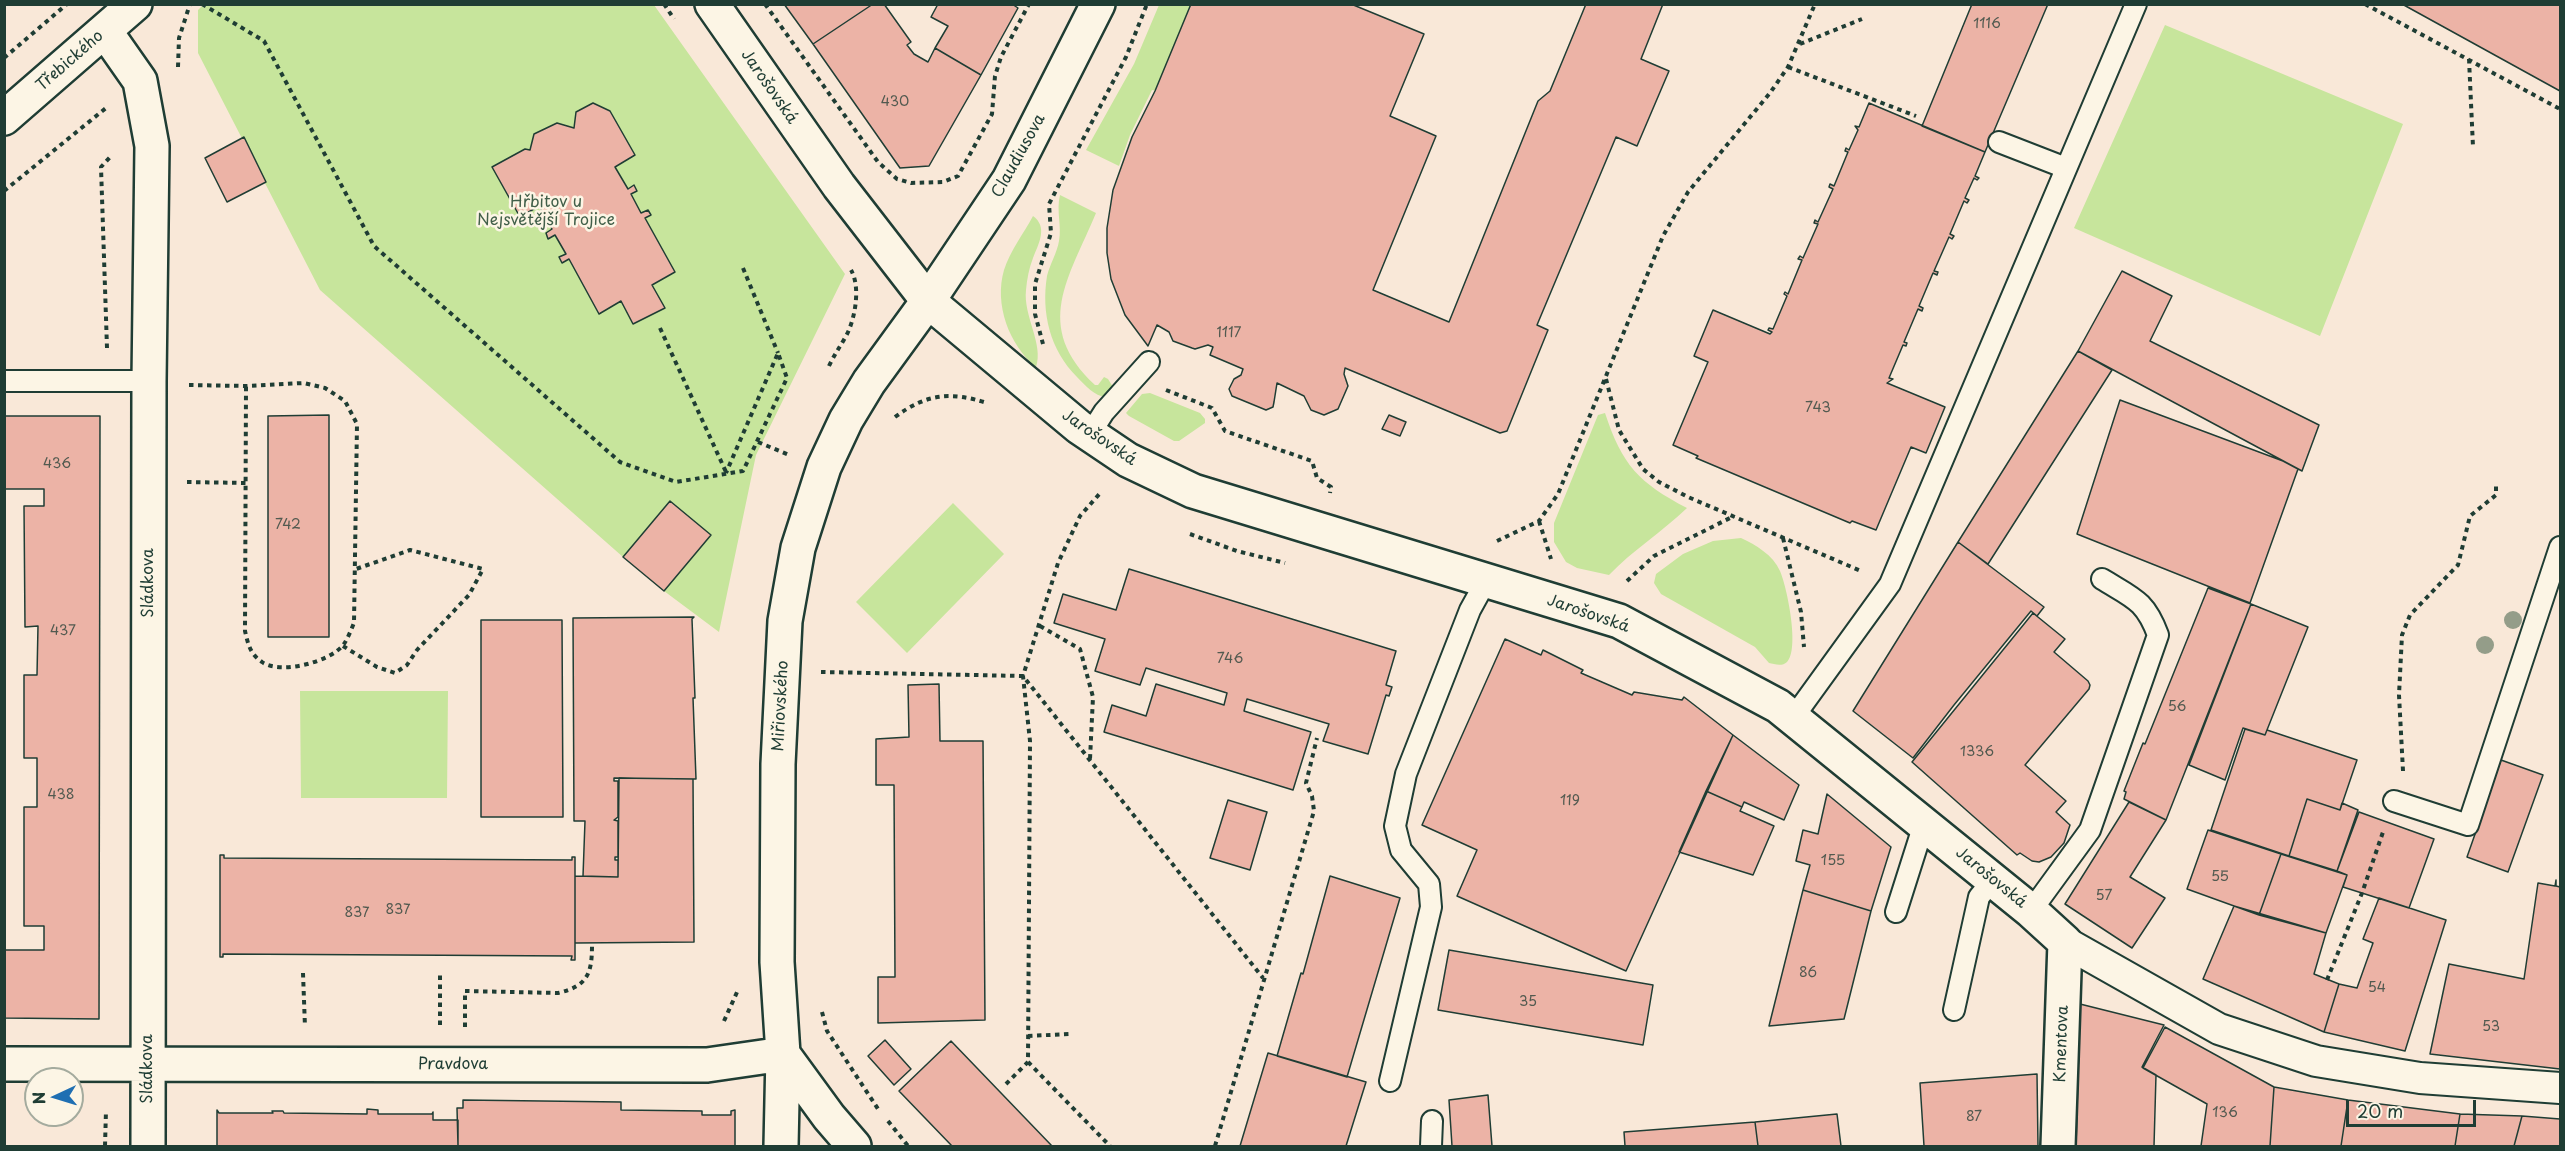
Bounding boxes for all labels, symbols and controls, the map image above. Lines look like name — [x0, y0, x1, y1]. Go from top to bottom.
house number: 1116 — [1973, 16, 2001, 32]
street label: Třebického — [32, 27, 108, 95]
street label: Jarošovská — [736, 46, 802, 128]
house number: 430 — [881, 94, 909, 110]
street label: Claudiusova — [988, 111, 1050, 201]
park label: Hřbitov u Nejsvětější Trojice — [477, 193, 615, 231]
house number: 1117 — [1217, 325, 1241, 341]
house number: 743 — [1805, 400, 1831, 416]
street label: Jarošovská — [1058, 406, 1140, 470]
house number: 436 — [43, 456, 71, 472]
house number: 742 — [275, 517, 301, 533]
street label: Sládkova — [139, 548, 159, 618]
street label: Jarošovská — [1544, 591, 1632, 637]
house number: 437 — [50, 623, 76, 639]
house number: 746 — [1217, 651, 1243, 667]
street label: Miřiovského — [769, 660, 793, 752]
house number: 56 — [2168, 699, 2186, 715]
house number: 1336 — [1960, 744, 1994, 760]
house number: 438 — [48, 787, 74, 803]
house number: 119 — [1560, 793, 1580, 809]
street label: Jarošovská — [1952, 843, 2030, 913]
house number: 155 — [1821, 853, 1845, 869]
house number: 55 — [2211, 869, 2229, 885]
house number: 57 — [2096, 888, 2112, 904]
house number: 837 — [386, 902, 410, 918]
house number: 837 — [345, 905, 369, 921]
house number: 86 — [1799, 965, 1817, 981]
house number: 54 — [2368, 980, 2386, 996]
house number: 35 — [1519, 994, 1537, 1010]
street label: Kmentova — [2051, 1005, 2073, 1083]
house number: 53 — [2482, 1019, 2500, 1035]
street label: Sládkova — [138, 1034, 158, 1104]
street label: Pravdova — [418, 1055, 488, 1075]
north arrow — [24, 1067, 84, 1127]
scale bar — [2349, 1088, 2480, 1126]
text: N — [26, 1091, 50, 1105]
text: 20 m — [2357, 1097, 2403, 1124]
house number: 136 — [2212, 1105, 2238, 1121]
house number: 87 — [1966, 1109, 1982, 1125]

